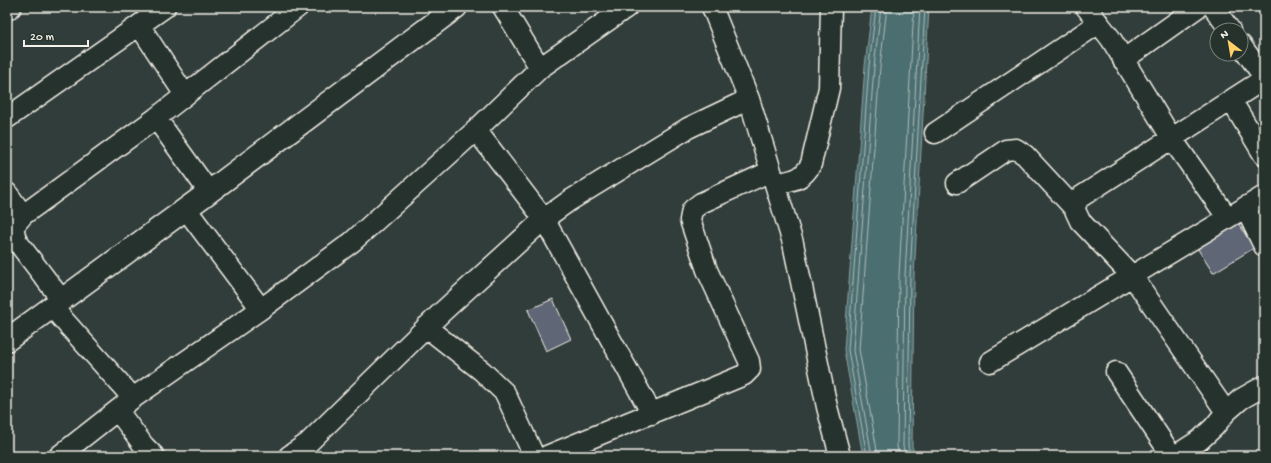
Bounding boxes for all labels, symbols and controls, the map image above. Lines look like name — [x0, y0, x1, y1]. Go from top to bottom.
scale bar — [24, 22, 88, 48]
north arrow — [1209, 22, 1249, 62]
text: N — [1219, 28, 1231, 42]
text: 20 m — [30, 31, 55, 45]

